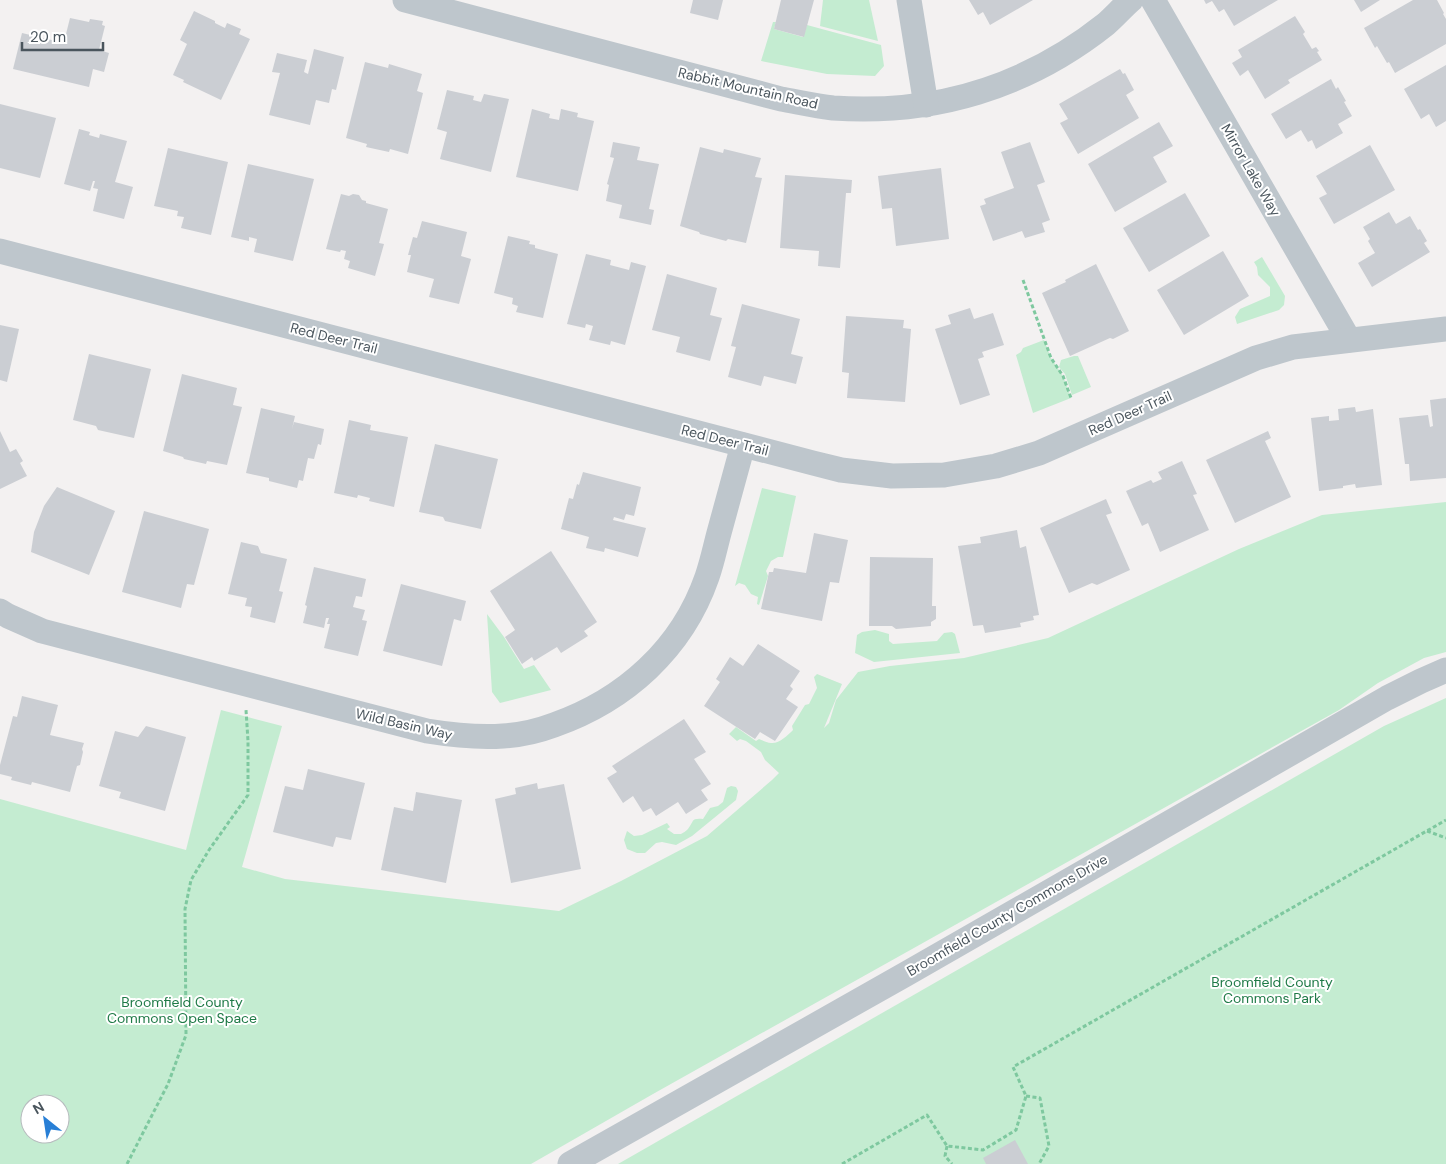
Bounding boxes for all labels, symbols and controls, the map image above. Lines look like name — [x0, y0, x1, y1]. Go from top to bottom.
scale bar — [22, 20, 104, 52]
text: 20 m — [30, 27, 66, 47]
street label: Rabbit Mountain Road — [676, 63, 820, 113]
street label: Mirror Lake Way — [1217, 121, 1285, 220]
street label: Red Deer Trail — [289, 318, 379, 358]
street label: Red Deer Trail — [1086, 387, 1174, 439]
street label: Red Deer Trail — [680, 420, 770, 460]
street label: Wild Basin Way — [354, 704, 454, 744]
street label: Broomfield County Commons Drive — [903, 850, 1111, 980]
park label: Broomfield County Commons Park — [1211, 973, 1333, 1007]
park label: Broomfield County Commons Open Space — [107, 993, 257, 1027]
north arrow — [20, 1094, 70, 1144]
text: N — [30, 1097, 47, 1118]

